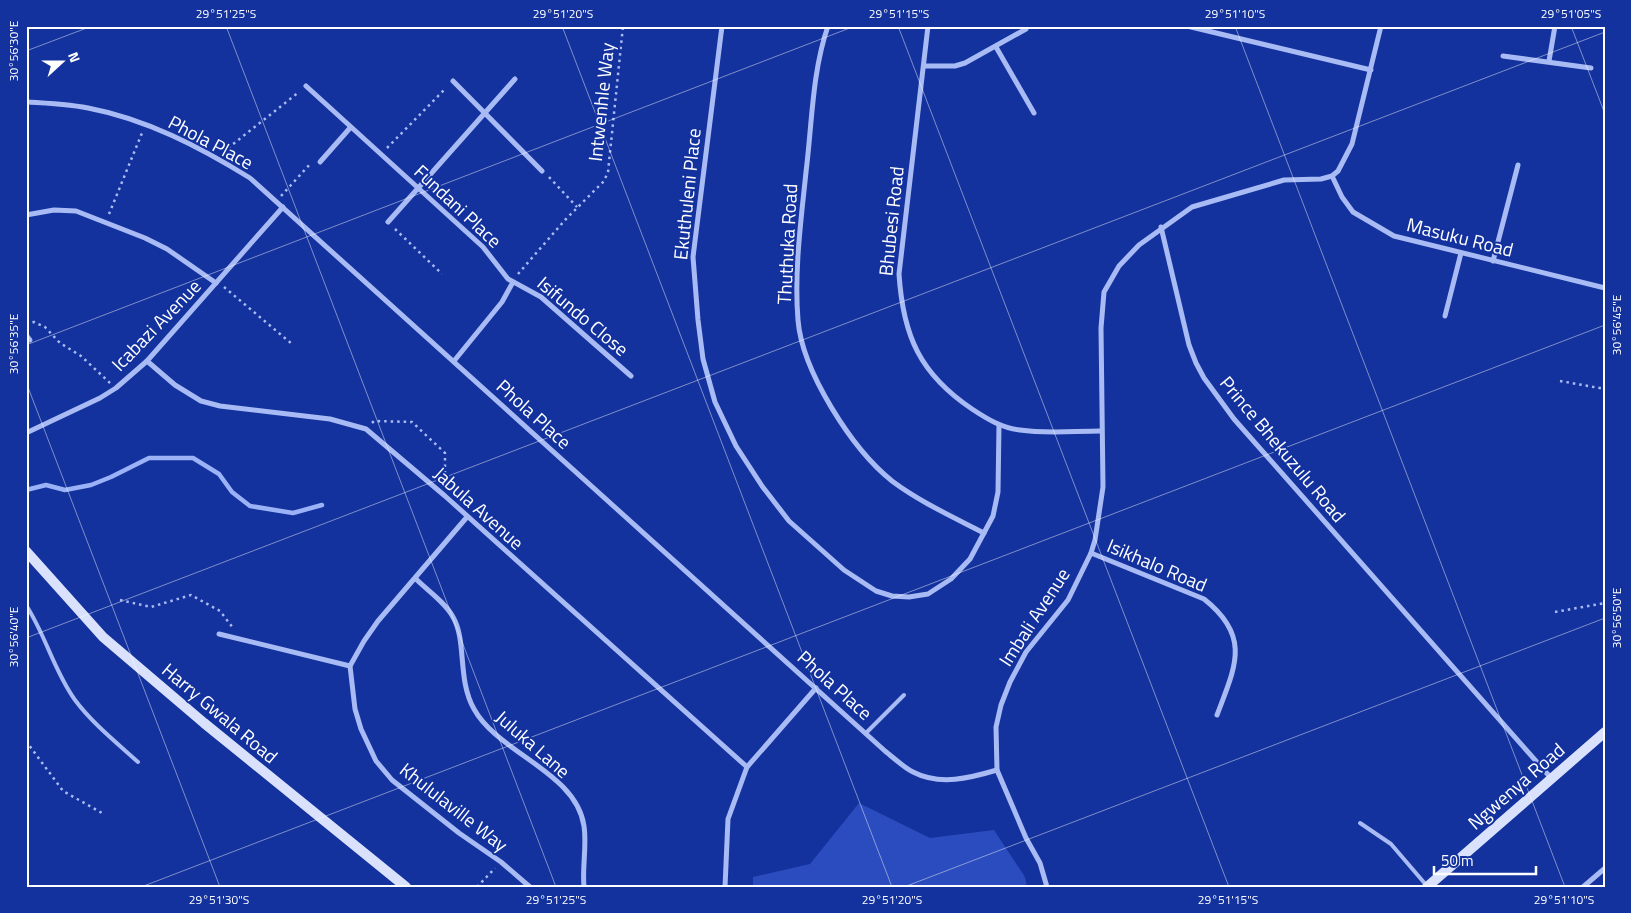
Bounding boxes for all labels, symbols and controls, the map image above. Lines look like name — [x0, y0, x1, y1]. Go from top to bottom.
text: 29°51'25"S — [196, 4, 256, 23]
text: 29°51'20"S — [533, 4, 593, 23]
text: 29°51'15"S — [869, 4, 929, 23]
text: 29°51'10"S — [1205, 4, 1265, 23]
text: 29°51'05"S — [1541, 4, 1601, 23]
text: 30°56'30"E — [4, 20, 23, 81]
north arrow — [38, 38, 88, 88]
street label: Intwenhle Way — [580, 41, 621, 163]
text: N — [63, 49, 86, 65]
street label: Phola Place — [164, 107, 259, 176]
street label: Ekuthuleni Place — [665, 127, 708, 261]
street label: Fundani Place — [408, 157, 509, 254]
street label: Bhubesi Road — [870, 165, 911, 277]
street label: Thuthuka Road — [769, 183, 804, 305]
street label: Masuku Road — [1404, 209, 1516, 264]
street label: Isifundo Close — [531, 269, 635, 363]
street label: Icabazi Avenue — [104, 272, 207, 377]
text: 30°56'45"E — [1607, 294, 1626, 355]
text: 30°56'35"E — [4, 313, 23, 374]
street label: Prince Bhekuzulu Road — [1213, 369, 1353, 528]
street label: Phola Place — [490, 372, 578, 455]
street label: Jabula Avenue — [428, 459, 531, 556]
street label: Isikhalo Road — [1103, 530, 1212, 599]
street label: Imbali Avenue — [991, 562, 1076, 672]
text: 30°56'50"E — [1607, 587, 1626, 648]
text: 30°56'40"E — [4, 606, 23, 667]
street label: Phola Place — [791, 643, 879, 726]
street label: Harry Gwala Road — [156, 655, 285, 770]
street label: Juluka Lane — [489, 703, 577, 784]
street label: Ngwenya Road — [1461, 735, 1571, 836]
street label: Khululaville Way — [394, 755, 515, 858]
scale bar — [1434, 843, 1536, 875]
text: 50 m — [1441, 849, 1474, 872]
text: 29°51'30"S — [189, 890, 249, 909]
text: 29°51'25"S — [526, 890, 586, 909]
text: 29°51'20"S — [862, 890, 922, 909]
text: 29°51'15"S — [1198, 890, 1258, 909]
text: 29°51'10"S — [1534, 890, 1594, 909]

